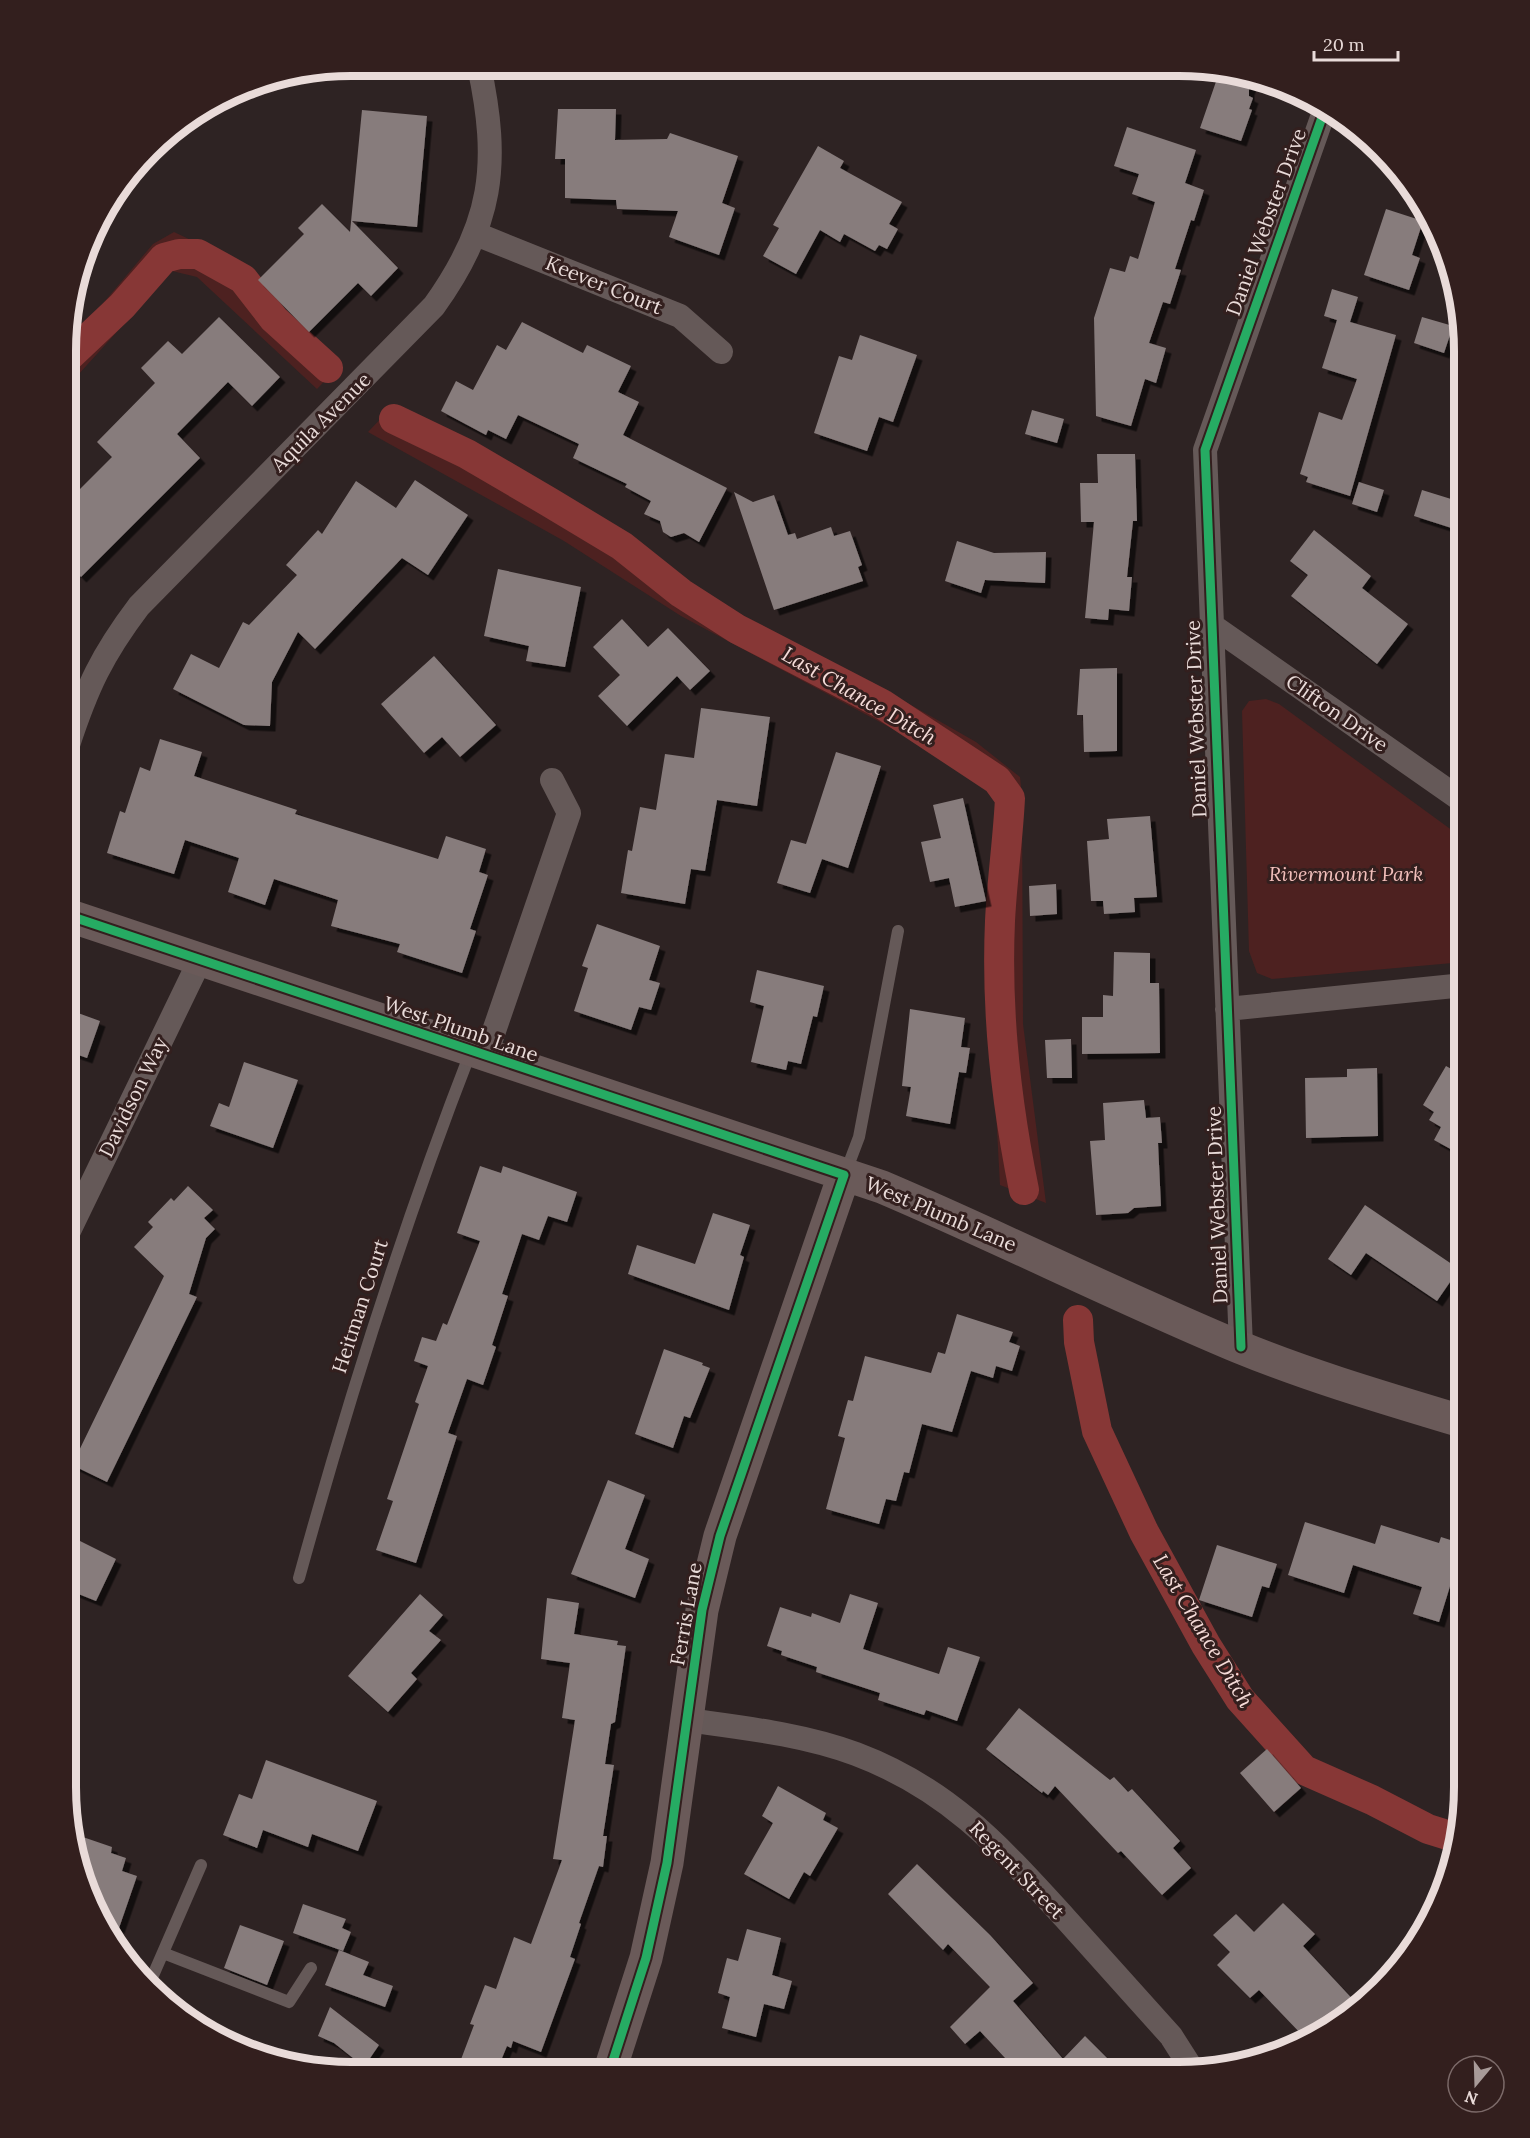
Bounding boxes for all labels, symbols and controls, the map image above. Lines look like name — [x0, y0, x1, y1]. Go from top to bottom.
scale bar — [1314, 24, 1398, 62]
text: 20 m — [1323, 33, 1365, 56]
street label: Daniel Webster Drive — [1220, 124, 1311, 319]
street label: Keever Court — [542, 250, 666, 319]
street label: Aquila Avenue — [265, 367, 376, 477]
street label: Daniel Webster Drive — [1180, 620, 1211, 818]
water label: Last Chance Ditch — [777, 640, 941, 751]
street label: Clifton Drive — [1281, 668, 1393, 757]
park label: Rivermount Park — [1269, 861, 1423, 886]
street label: West Plumb Lane — [381, 990, 542, 1067]
street label: Davidson Way — [93, 1032, 173, 1161]
street label: Daniel Webster Drive — [1201, 1106, 1232, 1304]
street label: West Plumb Lane — [862, 1170, 1021, 1257]
street label: Heitman Court — [326, 1235, 393, 1376]
water label: Last Chance Ditch — [1147, 1549, 1260, 1712]
street label: Ferris Lane — [664, 1560, 707, 1667]
street label: Regent Street — [964, 1815, 1071, 1924]
north arrow — [1446, 2054, 1506, 2114]
text: N — [1462, 2087, 1480, 2110]

